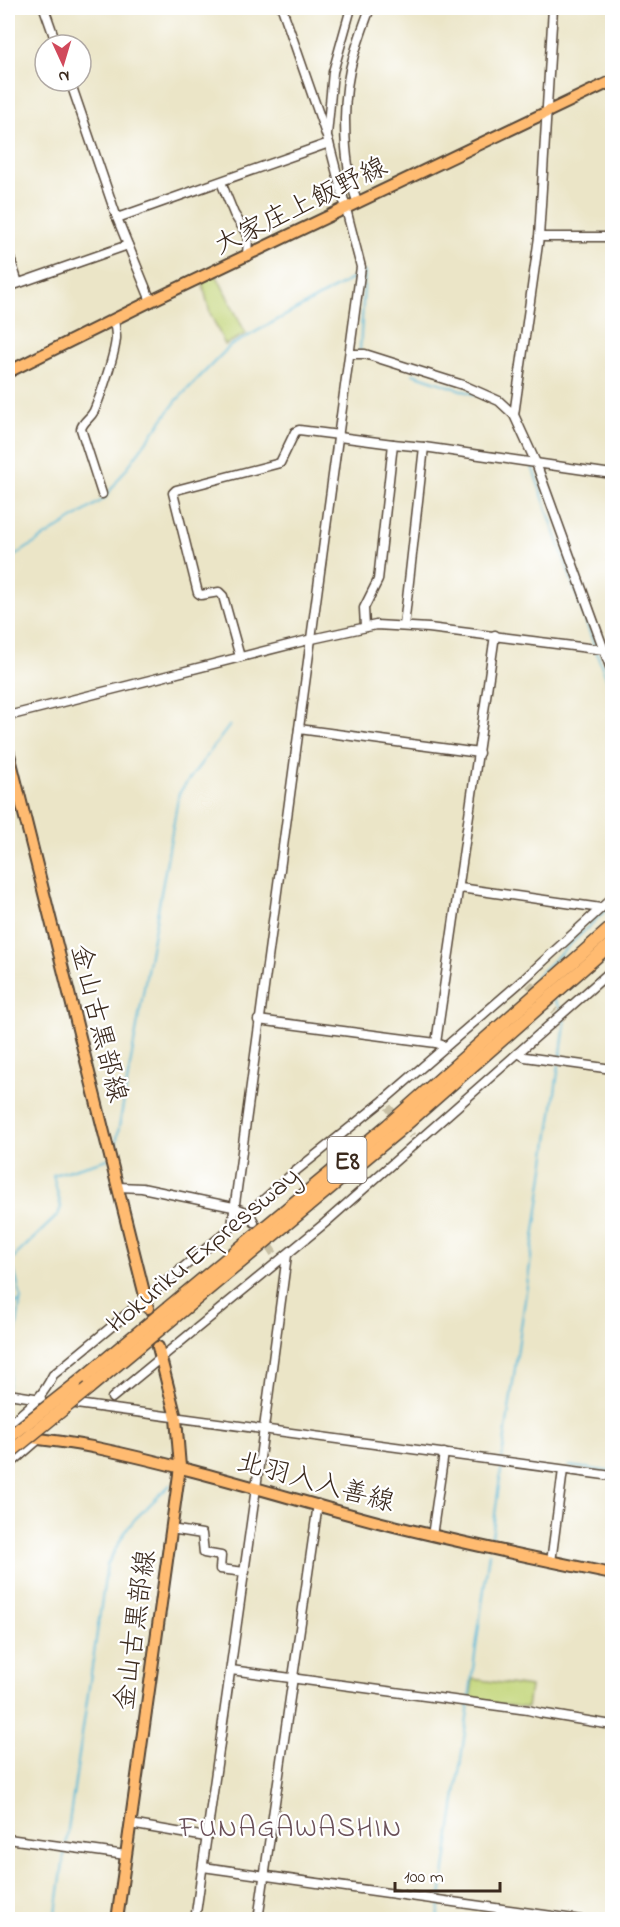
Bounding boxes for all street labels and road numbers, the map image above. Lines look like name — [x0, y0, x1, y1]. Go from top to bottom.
street label: 大家庄上飯野線 — [208, 148, 395, 266]
street label: 金山古黒部線 — [59, 940, 136, 1107]
road number: E8 — [328, 1137, 366, 1183]
street label: Hokuriku Expressway — [99, 1158, 309, 1344]
street label: 北羽入入善線 — [232, 1444, 399, 1523]
street label: 金山古黒部線 — [106, 1547, 167, 1713]

